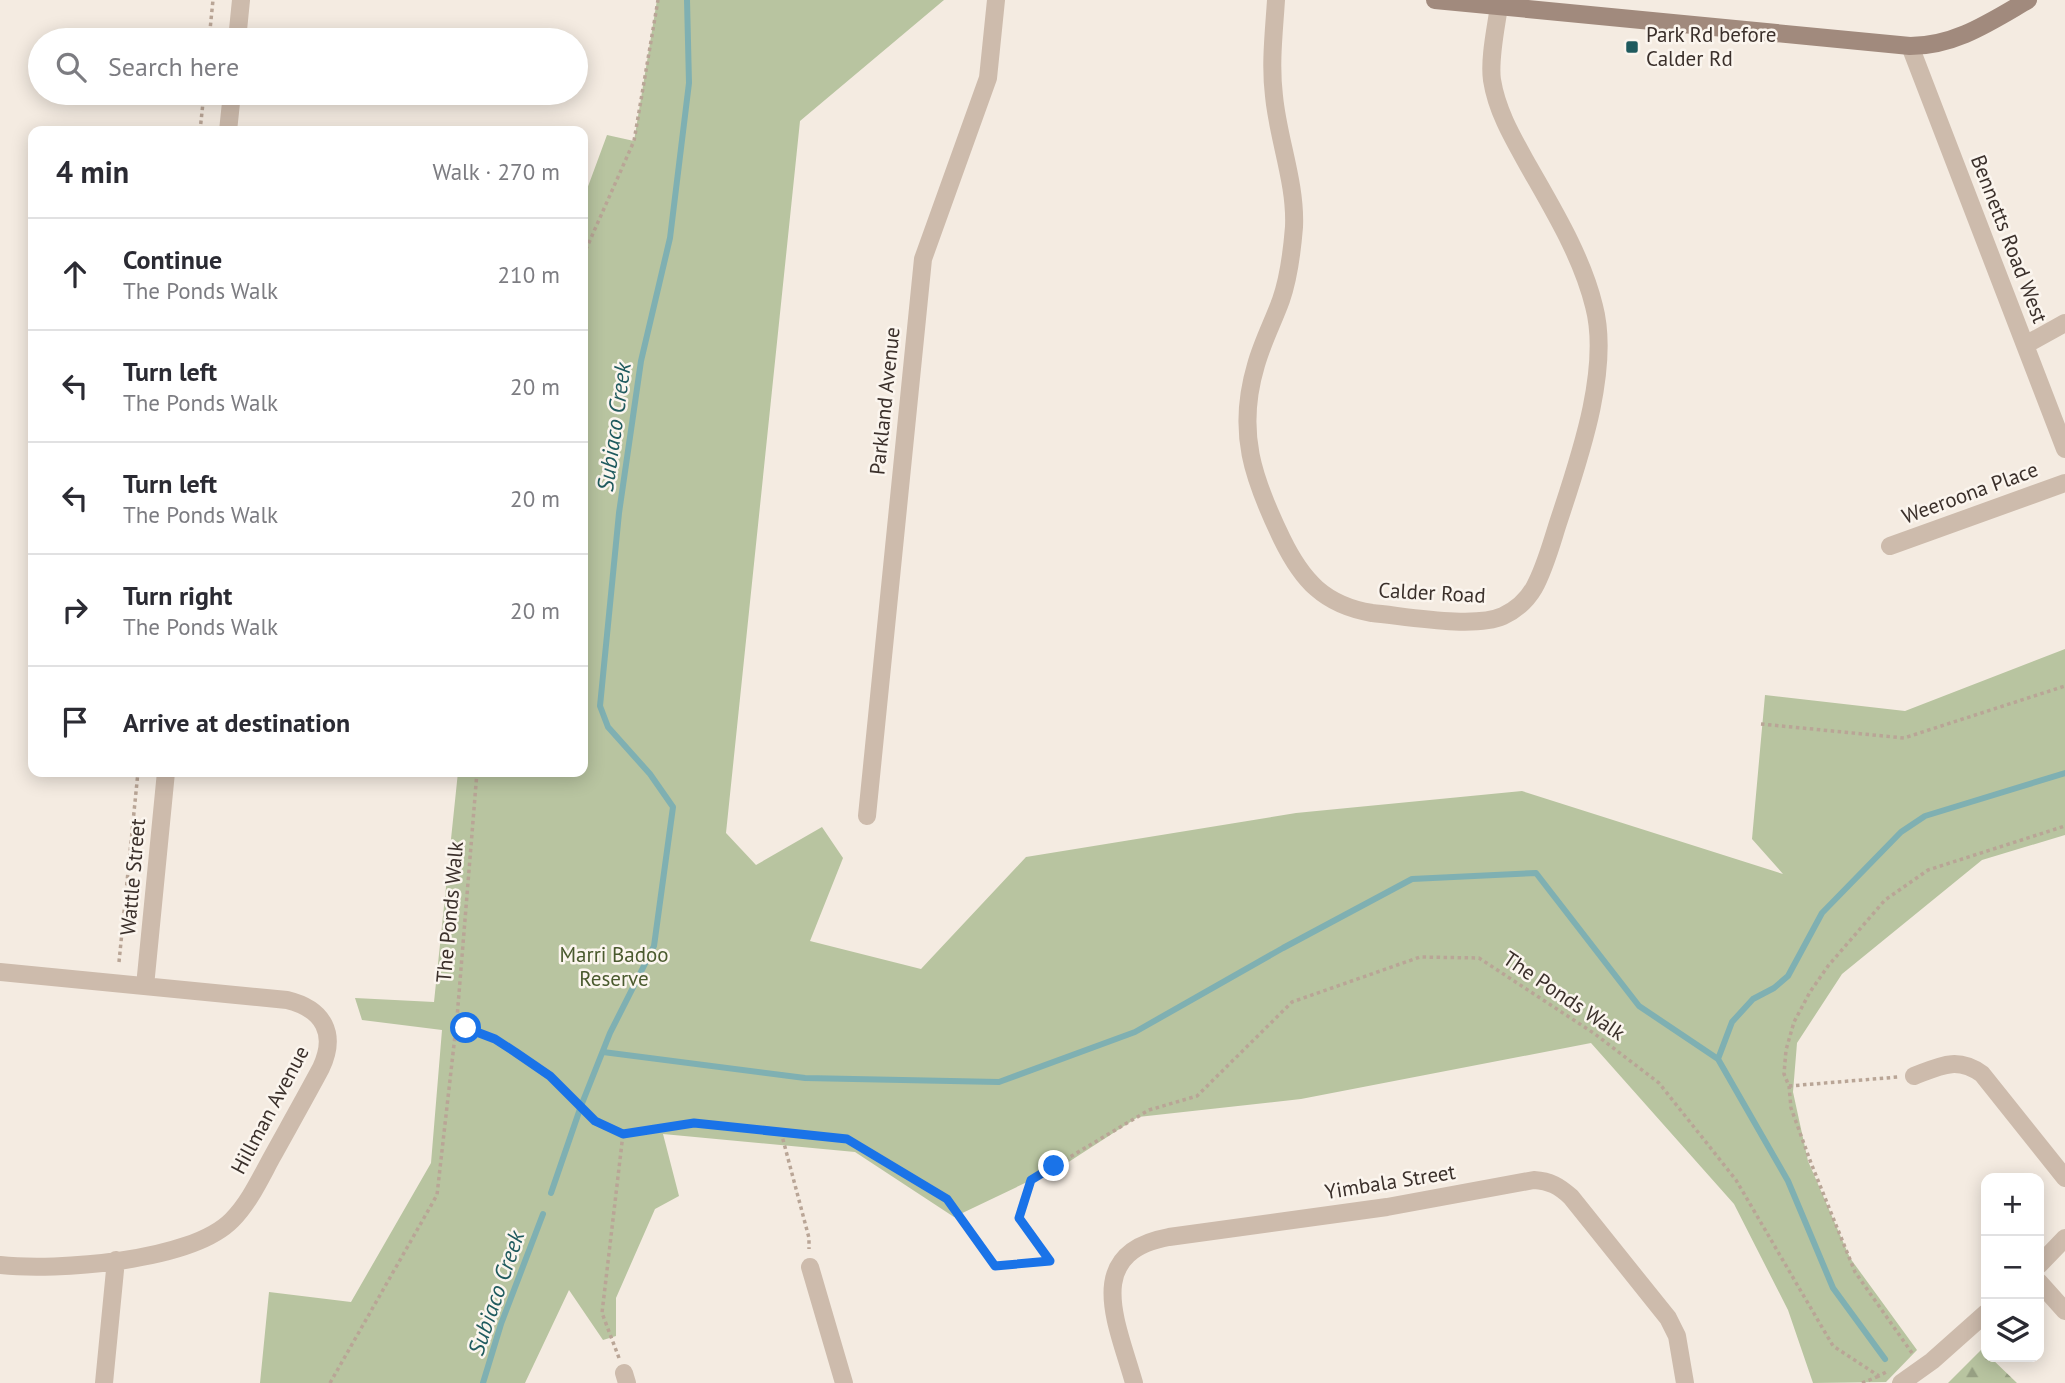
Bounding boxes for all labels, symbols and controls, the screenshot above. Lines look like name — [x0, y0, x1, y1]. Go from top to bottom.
place label: Park Rd before Calder Rd — [1646, 21, 1777, 72]
search box — [28, 28, 588, 105]
marker: Park Rd before Calder Rd — [1624, 39, 1640, 55]
icon: search — [52, 48, 90, 86]
text: Search here — [108, 50, 239, 83]
street label: Bennetts Road West — [1965, 151, 2054, 327]
text: 4 min — [56, 152, 129, 191]
text: Walk · 270 m — [433, 157, 560, 186]
text: Continue — [123, 243, 222, 276]
icon: ahead — [56, 255, 94, 293]
text: 210 m — [498, 260, 560, 289]
text: The Ponds Walk — [123, 276, 278, 305]
street label: Parkland Avenue — [863, 326, 906, 476]
text: Turn left — [123, 355, 217, 388]
water label: Subiaco Creek — [590, 359, 637, 493]
icon: left — [56, 367, 94, 405]
text: 20 m — [510, 372, 560, 401]
text: The Ponds Walk — [123, 388, 278, 417]
street label: Weeroona Place — [1898, 455, 2042, 530]
text: Turn left — [123, 467, 217, 500]
icon: left — [56, 479, 94, 517]
text: 20 m — [510, 484, 560, 513]
text: The Ponds Walk — [123, 500, 278, 529]
street label: Calder Road — [1378, 576, 1486, 609]
text: Turn right — [123, 579, 232, 612]
icon: right — [56, 591, 94, 629]
text: 20 m — [510, 596, 560, 625]
text: The Ponds Walk — [123, 612, 278, 641]
icon: arrive — [56, 703, 94, 741]
text: Arrive at destination — [123, 706, 350, 739]
street label: Wattle Street — [114, 817, 151, 937]
street label: The Ponds Walk — [430, 840, 469, 984]
park label: Marri Badoo Reserve — [559, 941, 669, 992]
street label: The Ponds Walk — [1498, 945, 1631, 1046]
route start — [450, 1012, 481, 1043]
street label: Hillman Avenue — [224, 1041, 315, 1179]
route end — [1038, 1150, 1069, 1181]
street label: Yimbala Street — [1323, 1158, 1457, 1205]
map controls — [1981, 1173, 2044, 1362]
button: + — [1981, 1173, 2044, 1236]
water label: Subiaco Creek — [461, 1225, 531, 1359]
button: − — [1981, 1236, 2044, 1299]
button: layers — [1981, 1299, 2044, 1362]

